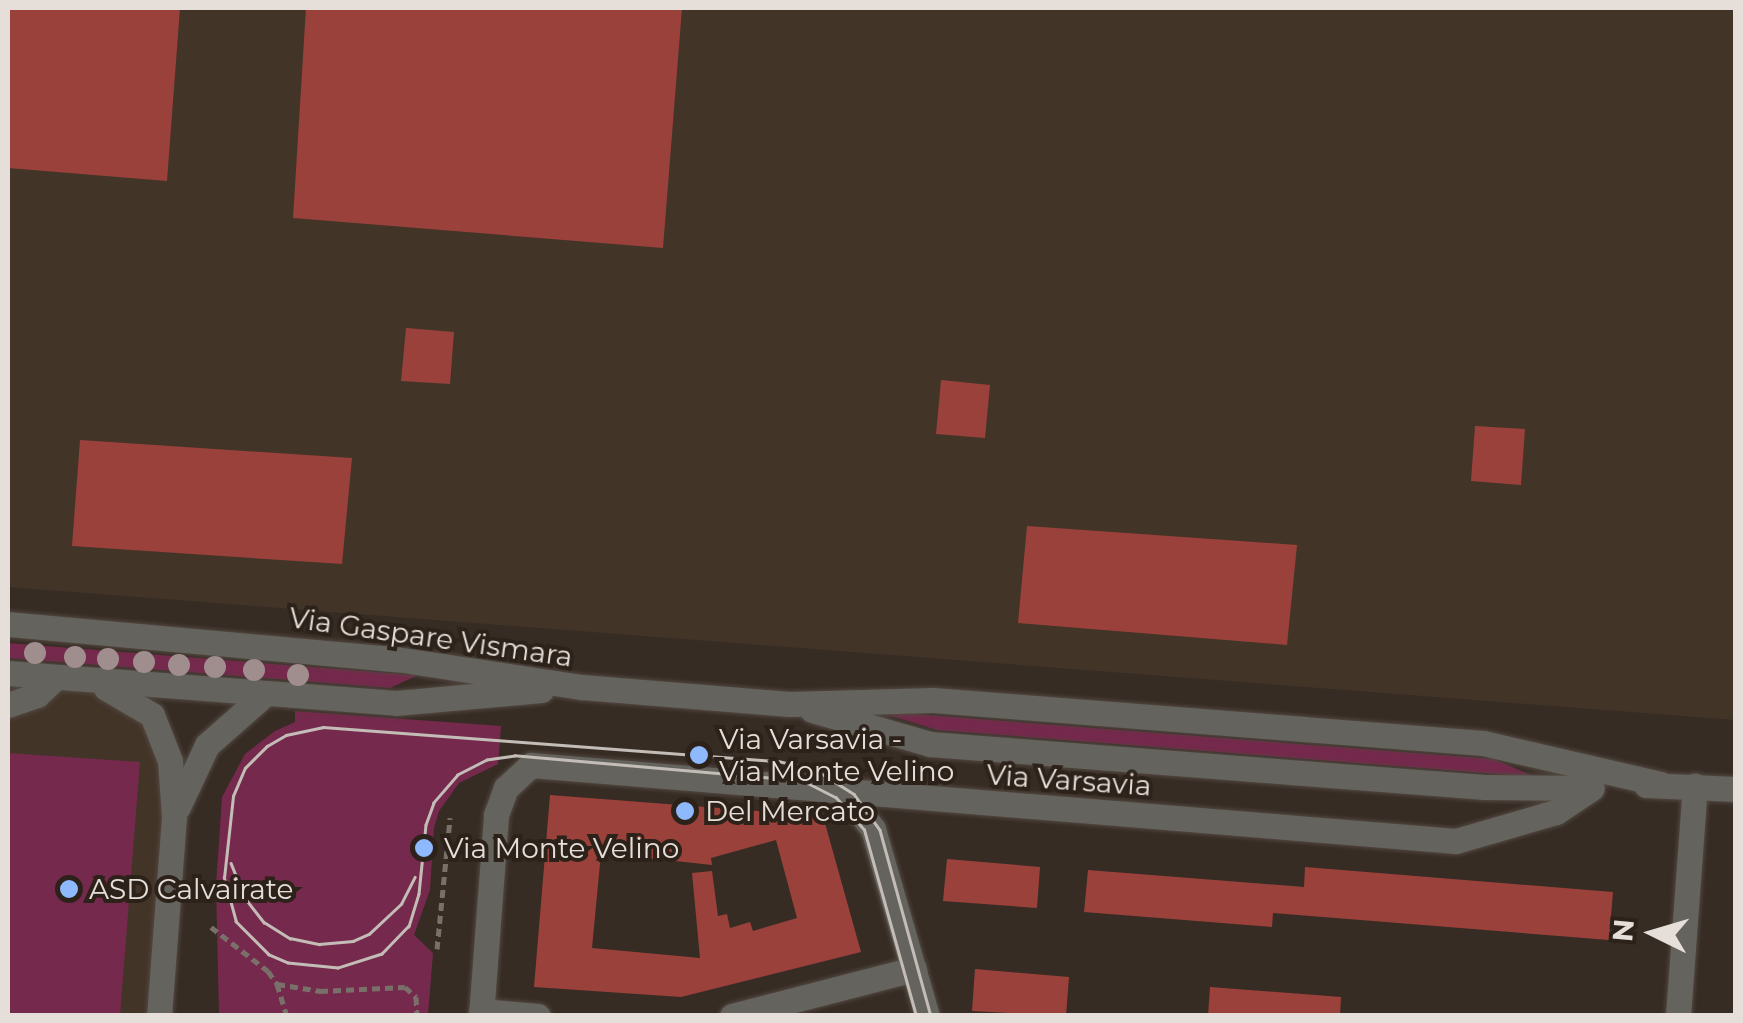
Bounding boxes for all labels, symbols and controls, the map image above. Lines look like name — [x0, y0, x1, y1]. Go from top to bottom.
street label: Via Gaspare Vismara — [287, 600, 575, 674]
place label: Via Varsavia - Via Monte Velino — [719, 722, 954, 788]
marker: Via Varsavia - Via Monte Velino — [688, 744, 710, 766]
street label: Via Varsavia — [985, 757, 1153, 803]
place label: Del Mercato — [705, 794, 875, 828]
marker: Del Mercato — [674, 800, 696, 822]
place label: Via Monte Velino — [444, 831, 679, 865]
marker: Via Monte Velino — [413, 837, 435, 859]
place label: ASD Calvairate — [89, 872, 293, 906]
marker: ASD Calvairate — [58, 878, 80, 900]
north arrow — [1603, 883, 1703, 983]
text: N — [1605, 918, 1641, 943]

